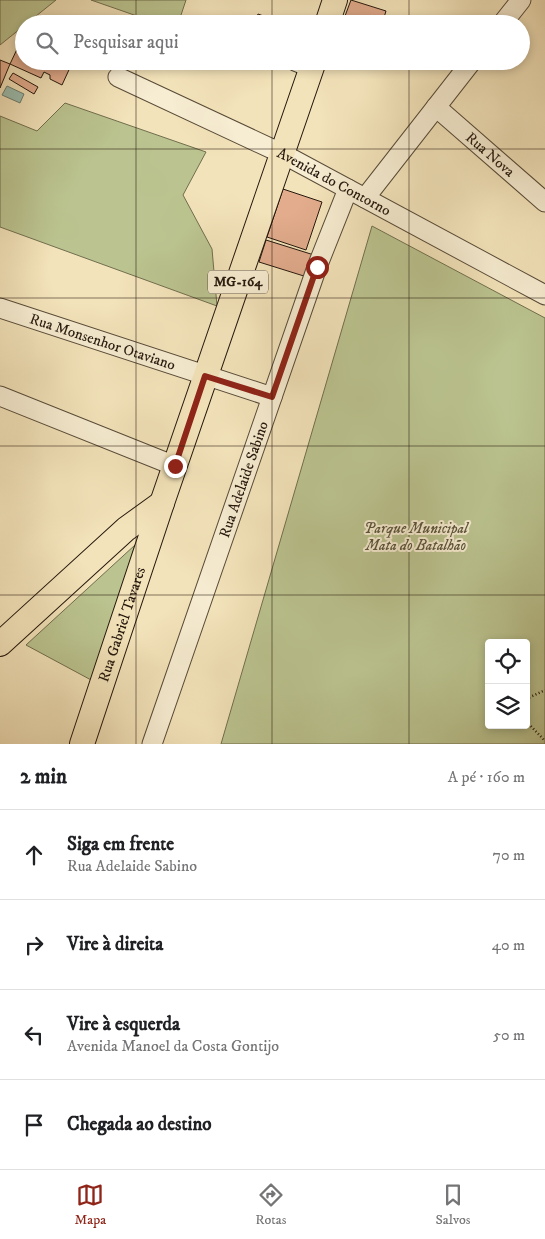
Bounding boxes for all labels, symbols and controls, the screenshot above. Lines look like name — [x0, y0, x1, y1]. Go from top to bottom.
search box — [15, 15, 530, 70]
icon: search — [33, 29, 61, 57]
text: Pesquisar aqui — [73, 31, 179, 54]
street label: Rua Nova — [462, 128, 519, 181]
street label: Avenida do Contorno — [274, 143, 394, 220]
route start — [306, 256, 329, 279]
road number: MG-164 — [208, 270, 268, 294]
street label: Rua Monsenhor Otaviano — [27, 309, 178, 374]
street label: Rua Adelaide Sabino — [215, 419, 272, 540]
route end — [164, 455, 187, 478]
park label: Parque Municipal Mata do Batalhão — [364, 519, 470, 555]
street label: Rua Gabriel Tavares — [94, 564, 150, 684]
map controls — [485, 639, 530, 729]
button: locate — [485, 639, 530, 684]
button: layers — [485, 684, 530, 729]
text: 2 min — [20, 764, 67, 790]
text: A pé · 160 m — [448, 767, 525, 787]
text: Siga em frente — [67, 833, 174, 856]
icon: ahead — [20, 841, 48, 869]
text: 70 m — [493, 845, 525, 865]
text: Rua Adelaide Sabino — [67, 856, 197, 876]
icon: right — [20, 931, 48, 959]
text: Vire à direita — [67, 933, 163, 956]
text: 40 m — [492, 935, 525, 955]
text: Vire à esquerda — [67, 1013, 180, 1036]
icon: left — [20, 1021, 48, 1049]
text: 50 m — [493, 1025, 525, 1045]
text: Avenida Manoel da Costa Gontijo — [67, 1036, 279, 1056]
icon: arrive — [20, 1111, 48, 1139]
text: Chegada ao destino — [67, 1113, 212, 1136]
tab: Mapa — [75, 1181, 106, 1229]
tab: Rotas — [255, 1181, 286, 1229]
tab: Salvos — [436, 1181, 470, 1229]

